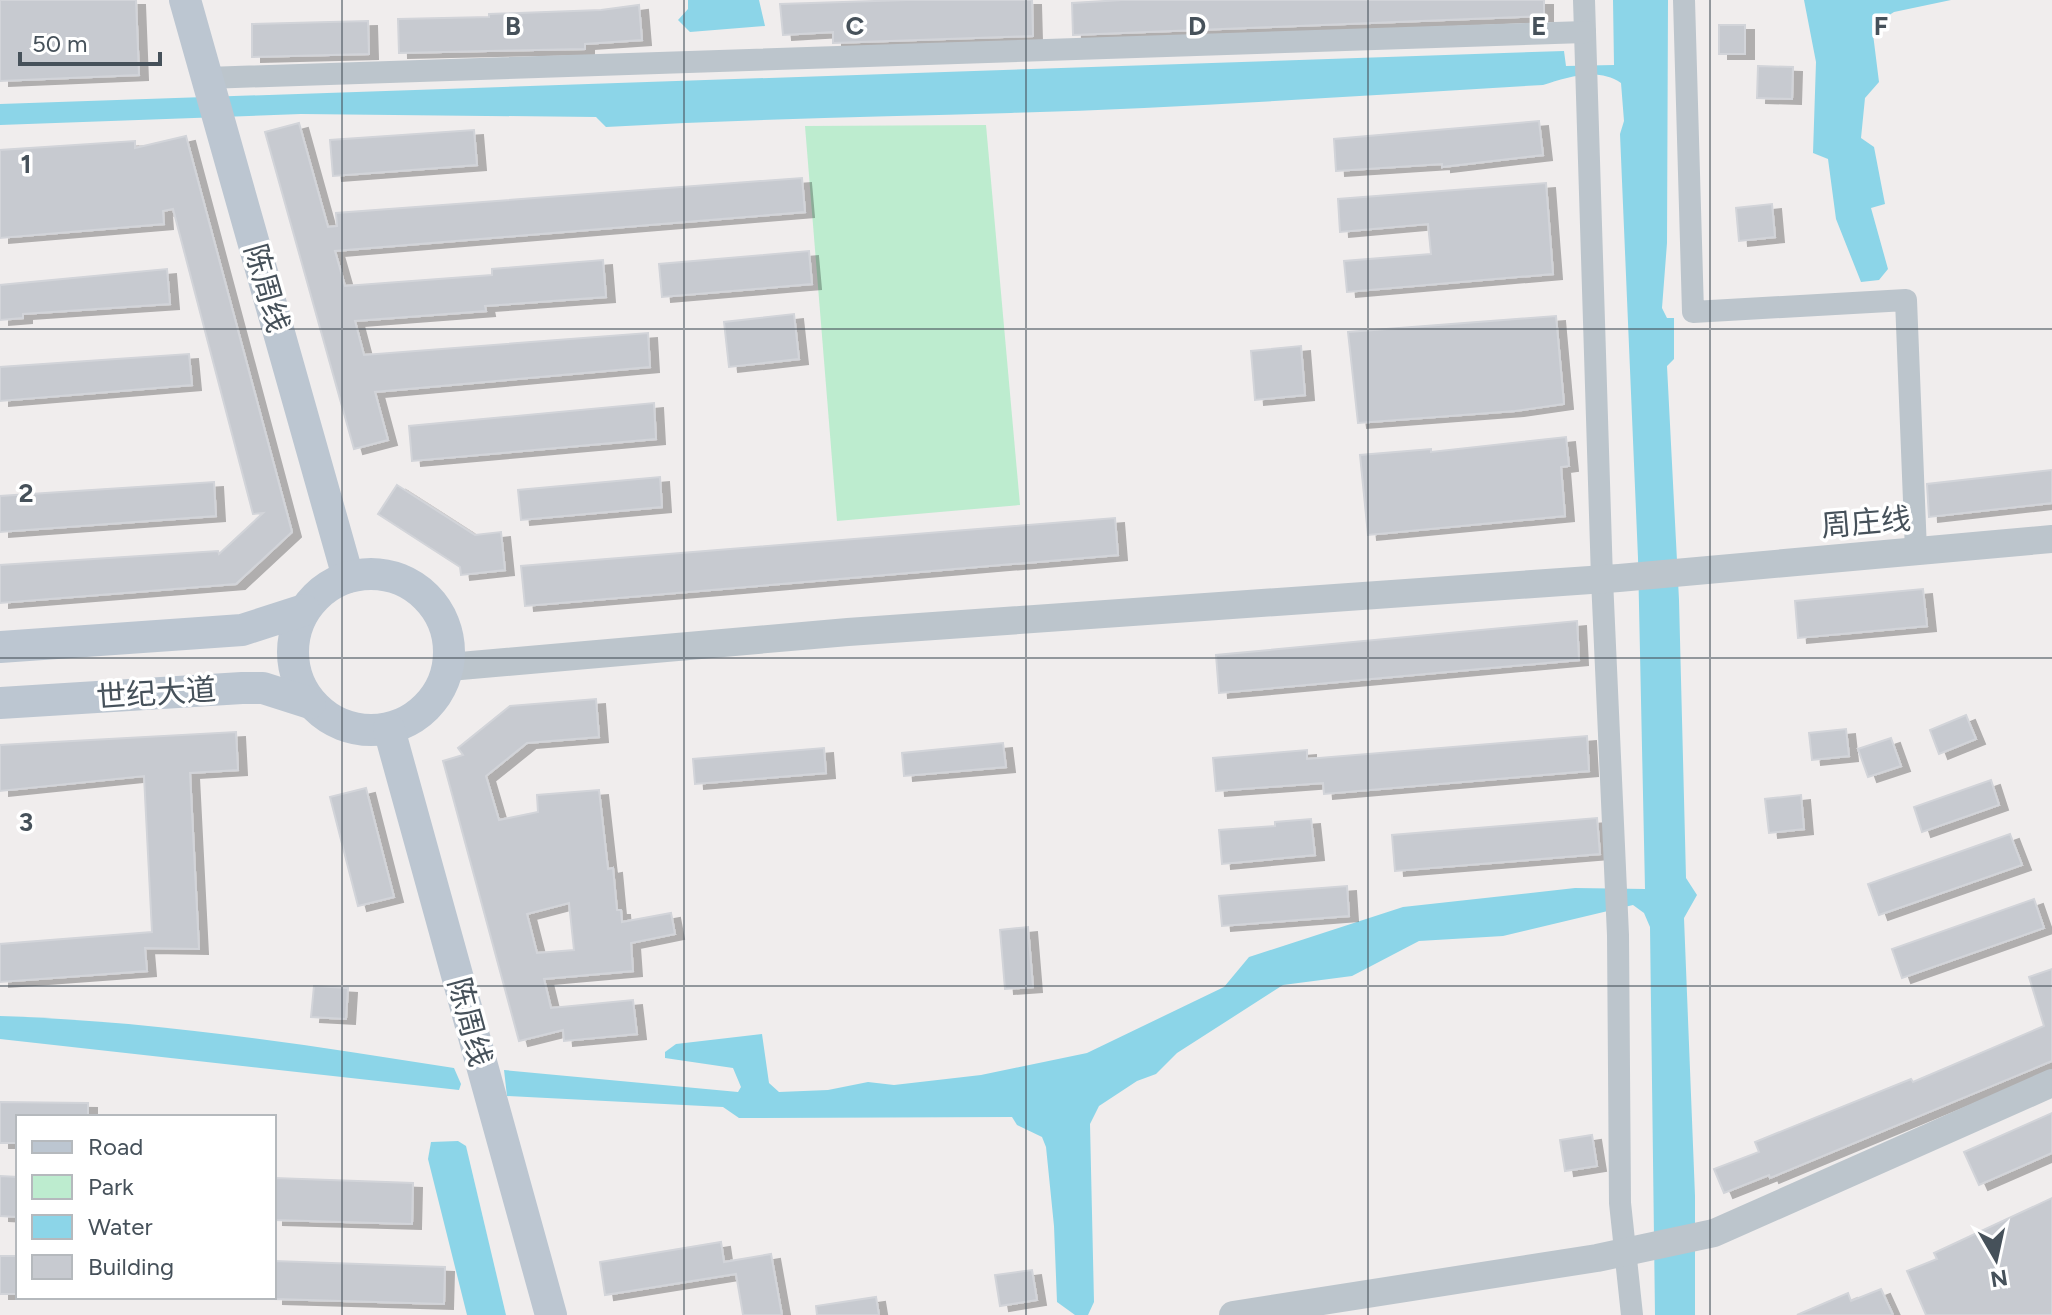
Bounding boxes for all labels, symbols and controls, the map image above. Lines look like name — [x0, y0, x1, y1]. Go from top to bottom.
text: B — [505, 10, 521, 42]
text: C — [846, 10, 865, 42]
text: D — [1188, 10, 1206, 42]
text: E — [1531, 10, 1547, 42]
text: F — [1874, 10, 1888, 42]
scale bar — [20, 16, 160, 66]
text: 50 m — [32, 29, 88, 58]
text: 1 — [21, 148, 31, 180]
street label: 陈周线 — [237, 240, 297, 336]
text: 2 — [18, 477, 34, 509]
street label: 周庄线 — [1820, 500, 1912, 544]
street label: 世纪大道 — [95, 670, 217, 716]
text: 3 — [19, 806, 33, 838]
street label: 陈周线 — [440, 974, 500, 1070]
legend — [16, 1115, 276, 1299]
text: Road — [88, 1132, 143, 1161]
text: Park — [88, 1172, 134, 1201]
text: Water — [88, 1212, 153, 1241]
north arrow — [1956, 1219, 2036, 1299]
text: Building — [88, 1252, 174, 1281]
text: N — [1989, 1264, 2010, 1293]

